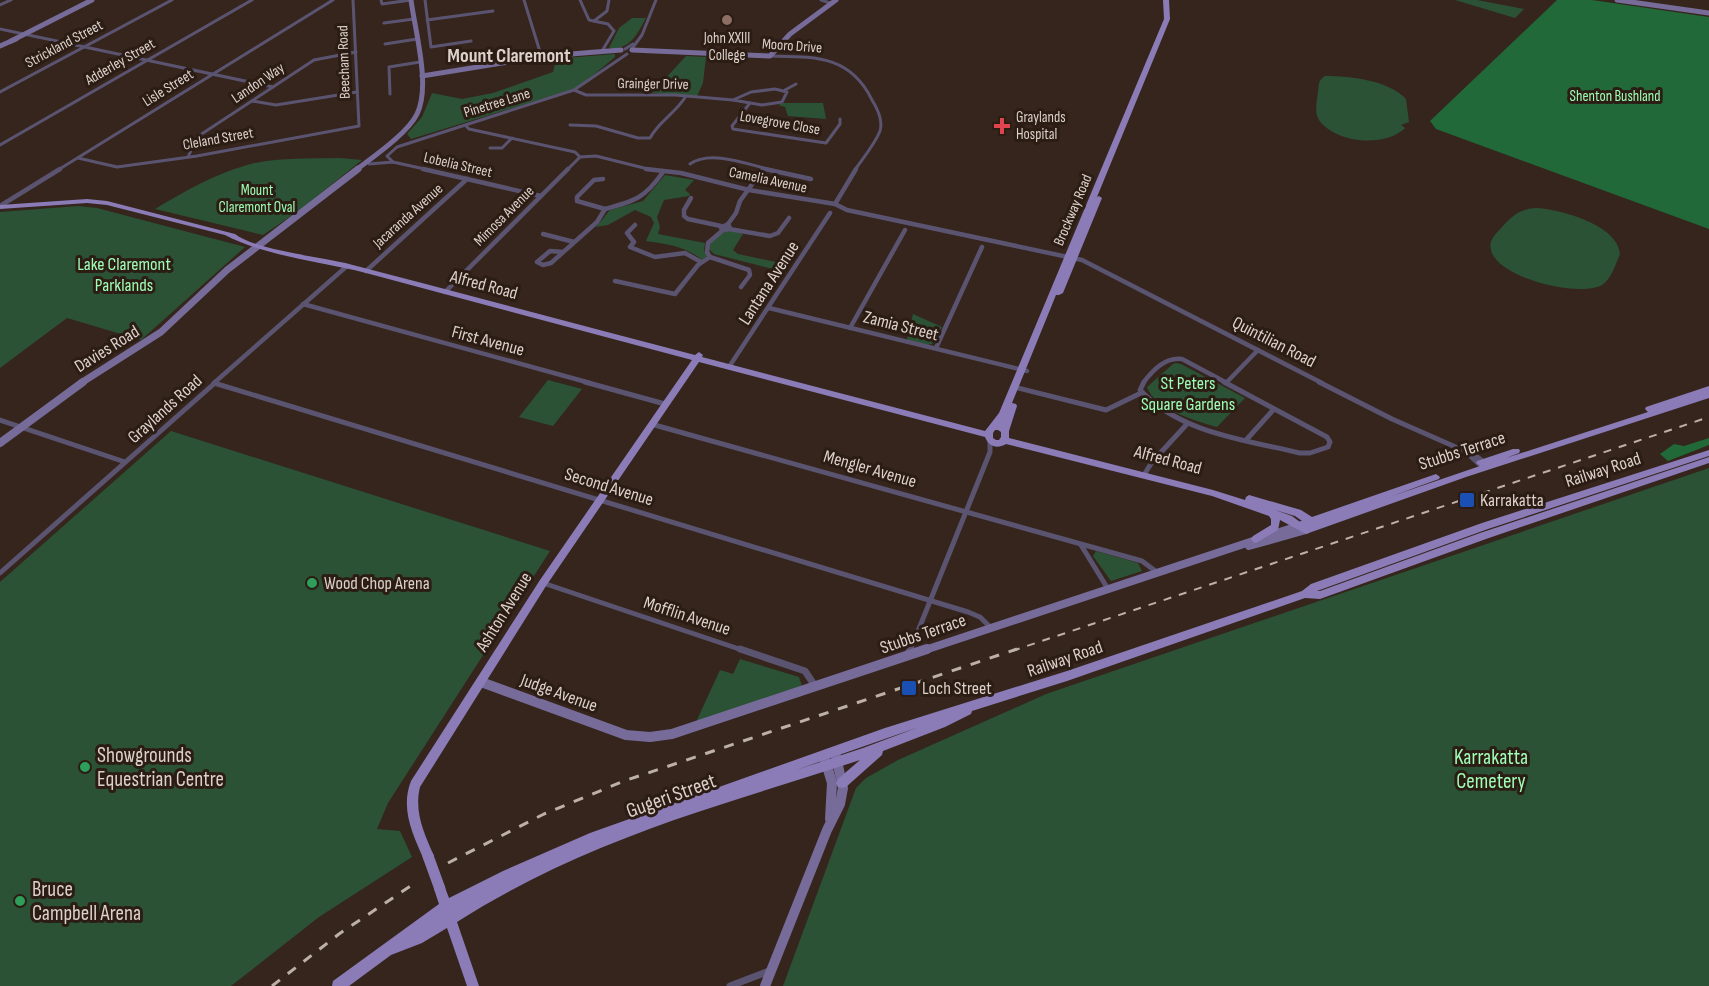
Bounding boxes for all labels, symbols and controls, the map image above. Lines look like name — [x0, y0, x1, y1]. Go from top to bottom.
marker: John XXIII College — [720, 13, 734, 27]
street label: Strickland Street — [22, 15, 106, 72]
street label: Beecham Road — [333, 25, 355, 99]
place label: John XXIII College — [703, 29, 750, 65]
street label: Adderley Street — [81, 34, 159, 90]
street label: Mooro Drive — [761, 34, 823, 58]
district label: Mount Claremont — [447, 44, 571, 68]
street label: Landon Way — [228, 58, 288, 108]
street label: Lisle Street — [139, 65, 197, 111]
street label: Grainger Drive — [617, 74, 689, 94]
street label: Pinetree Lane — [462, 84, 532, 122]
park label: Shenton Bushland — [1570, 87, 1660, 106]
street label: Lovegrove Close — [738, 107, 822, 139]
place label: Graylands Hospital — [1016, 108, 1066, 144]
marker: Graylands Hospital — [993, 117, 1011, 135]
street label: Cleland Street — [181, 123, 255, 155]
street label: Lobelia Street — [422, 148, 494, 182]
street label: Camelia Avenue — [727, 162, 809, 198]
street label: Brockway Road — [1049, 171, 1097, 249]
street label: Jacaranda Avenue — [368, 180, 447, 253]
park label: Mount Claremont Oval — [219, 181, 295, 217]
street label: Mimosa Avenue — [470, 182, 538, 250]
street label: Lantana Avenue — [734, 237, 804, 329]
park label: Lake Claremont Parklands — [77, 254, 171, 296]
street label: Alfred Road — [447, 266, 520, 304]
street label: Zamia Street — [861, 307, 941, 346]
street label: Quintilian Road — [1229, 312, 1319, 372]
street label: Davies Road — [71, 321, 143, 377]
street label: First Avenue — [449, 321, 527, 361]
street label: Graylands Road — [124, 370, 206, 448]
park label: St Peters Square Gardens — [1141, 373, 1235, 415]
street label: Stubbs Terrace — [1416, 427, 1508, 475]
street label: Alfred Road — [1131, 441, 1204, 479]
street label: Mengler Avenue — [821, 446, 919, 492]
street label: Railway Road — [1563, 448, 1643, 492]
street label: Second Avenue — [562, 464, 656, 510]
place label: Karrakatta — [1480, 490, 1544, 511]
marker: Karrakatta — [1458, 491, 1476, 509]
street label: Ashton Avenue — [471, 569, 537, 656]
place label: Wood Chop Arena — [324, 573, 430, 594]
marker: Wood Chop Arena — [305, 576, 319, 590]
street label: Mofflin Avenue — [641, 592, 733, 640]
street label: Stubbs Terrace — [877, 609, 969, 659]
street label: Railway Road — [1025, 636, 1105, 682]
street label: Judge Avenue — [517, 669, 600, 717]
place label: Loch Street — [922, 678, 992, 699]
marker: Loch Street — [900, 679, 918, 697]
place label: Showgrounds Equestrian Centre — [97, 743, 224, 792]
park label: Karrakatta Cemetery — [1454, 745, 1528, 794]
marker: Showgrounds Equestrian Centre — [78, 760, 92, 774]
street label: Gugeri Street — [623, 768, 719, 824]
place label: Bruce Campbell Arena — [32, 877, 141, 926]
marker: Bruce Campbell Arena — [13, 894, 27, 908]

